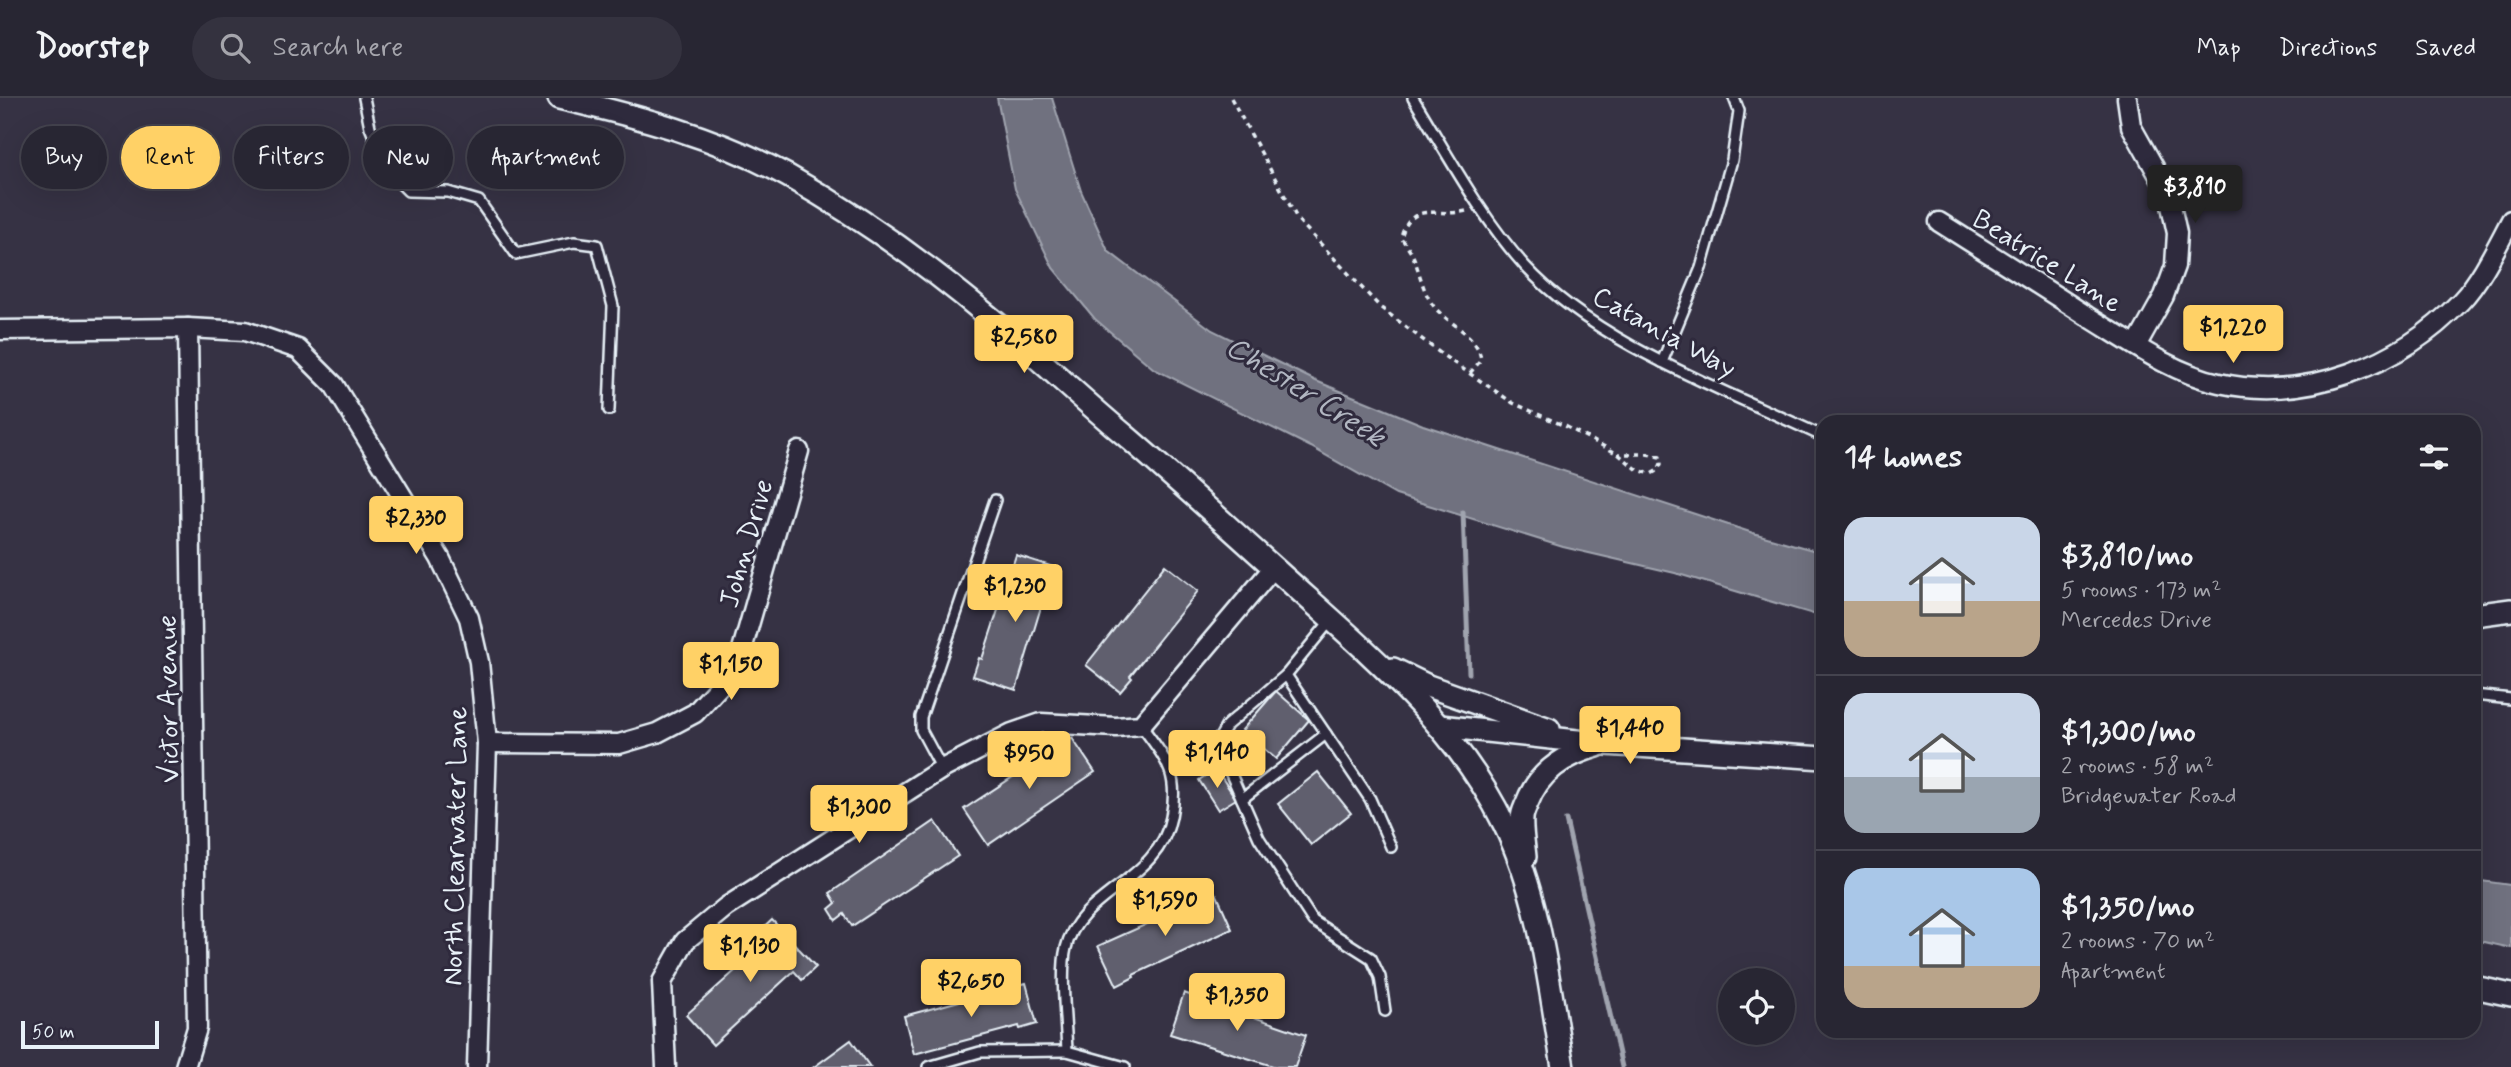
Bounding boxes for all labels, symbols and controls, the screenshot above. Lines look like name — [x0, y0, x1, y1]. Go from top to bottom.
search box — [192, 17, 682, 80]
text: Doorstep — [35, 26, 150, 70]
icon: search — [216, 29, 254, 67]
text: Search here — [272, 31, 403, 65]
text: Map — [2197, 33, 2241, 64]
text: Directions — [2279, 33, 2377, 64]
text: Saved — [2415, 33, 2476, 64]
chip: Buy — [21, 126, 107, 189]
chip: Rent — [121, 126, 220, 189]
chip: Filters — [234, 126, 349, 189]
chip: New — [363, 126, 453, 189]
chip: Apartment — [467, 126, 624, 189]
pin: $3,810 — [2138, 166, 2252, 225]
text: $3,810 — [2163, 173, 2227, 203]
street label: Beatrice Lane — [1965, 201, 2129, 323]
street label: Catania Way — [1585, 278, 1742, 388]
pin: $1,220 — [2176, 306, 2290, 365]
text: $1,220 — [2199, 313, 2267, 343]
pin: $2,580 — [967, 316, 1081, 375]
text: $2,580 — [990, 323, 1058, 353]
water label: Chester Creek — [1218, 328, 1394, 458]
text: 14 homes — [1844, 438, 1962, 477]
icon: filters — [2415, 438, 2453, 476]
street label: John Drive — [711, 475, 783, 612]
pin: $2,330 — [359, 496, 473, 556]
text: $2,330 — [385, 504, 447, 534]
text: $3,810/mo — [2061, 537, 2193, 576]
icon: home — [1900, 545, 1984, 629]
pin: $1,230 — [958, 564, 1072, 624]
text: $1,230 — [983, 572, 1047, 602]
text: 5 rooms · 173 m² — [2061, 576, 2221, 606]
text: Mercedes Drive — [2061, 606, 2212, 636]
street label: Victor Avenue — [150, 614, 189, 783]
pin: $1,150 — [674, 642, 788, 702]
text: $1,150 — [699, 650, 763, 680]
street label: North Clearwater Lane — [436, 706, 477, 986]
pin: $1,440 — [1573, 706, 1687, 766]
text: $1,300/mo — [2061, 713, 2196, 752]
text: $1,440 — [1595, 714, 1665, 744]
icon: home — [1900, 721, 1984, 805]
pin: $1,140 — [1160, 730, 1274, 790]
pin: $950 — [988, 732, 1070, 791]
text: $1,140 — [1184, 738, 1250, 768]
text: $950 — [1004, 739, 1054, 769]
text: 2 rooms · 58 m² — [2061, 752, 2214, 782]
text: Bridgewater Road — [2061, 782, 2237, 812]
pin: $1,300 — [802, 786, 916, 845]
text: $1,300 — [826, 793, 892, 823]
pin: $1,590 — [1108, 878, 1222, 938]
text: $1,590 — [1132, 886, 1198, 916]
text: $1,350/mo — [2061, 888, 2194, 927]
icon: home — [1900, 896, 1984, 980]
pin: $1,130 — [693, 924, 807, 984]
text: 2 rooms · 70 m² — [2061, 927, 2215, 957]
text: $1,130 — [720, 932, 780, 962]
text: Apartment — [2061, 957, 2166, 987]
pin: $2,650 — [914, 960, 1028, 1019]
text: $2,650 — [937, 967, 1005, 997]
map controls — [1718, 968, 1795, 1045]
button: locate — [1718, 968, 1795, 1045]
pin: $1,350 — [1180, 974, 1294, 1033]
text: $1,350 — [1205, 981, 1269, 1011]
scale bar — [21, 1018, 159, 1050]
text: 50 m — [32, 1020, 75, 1045]

